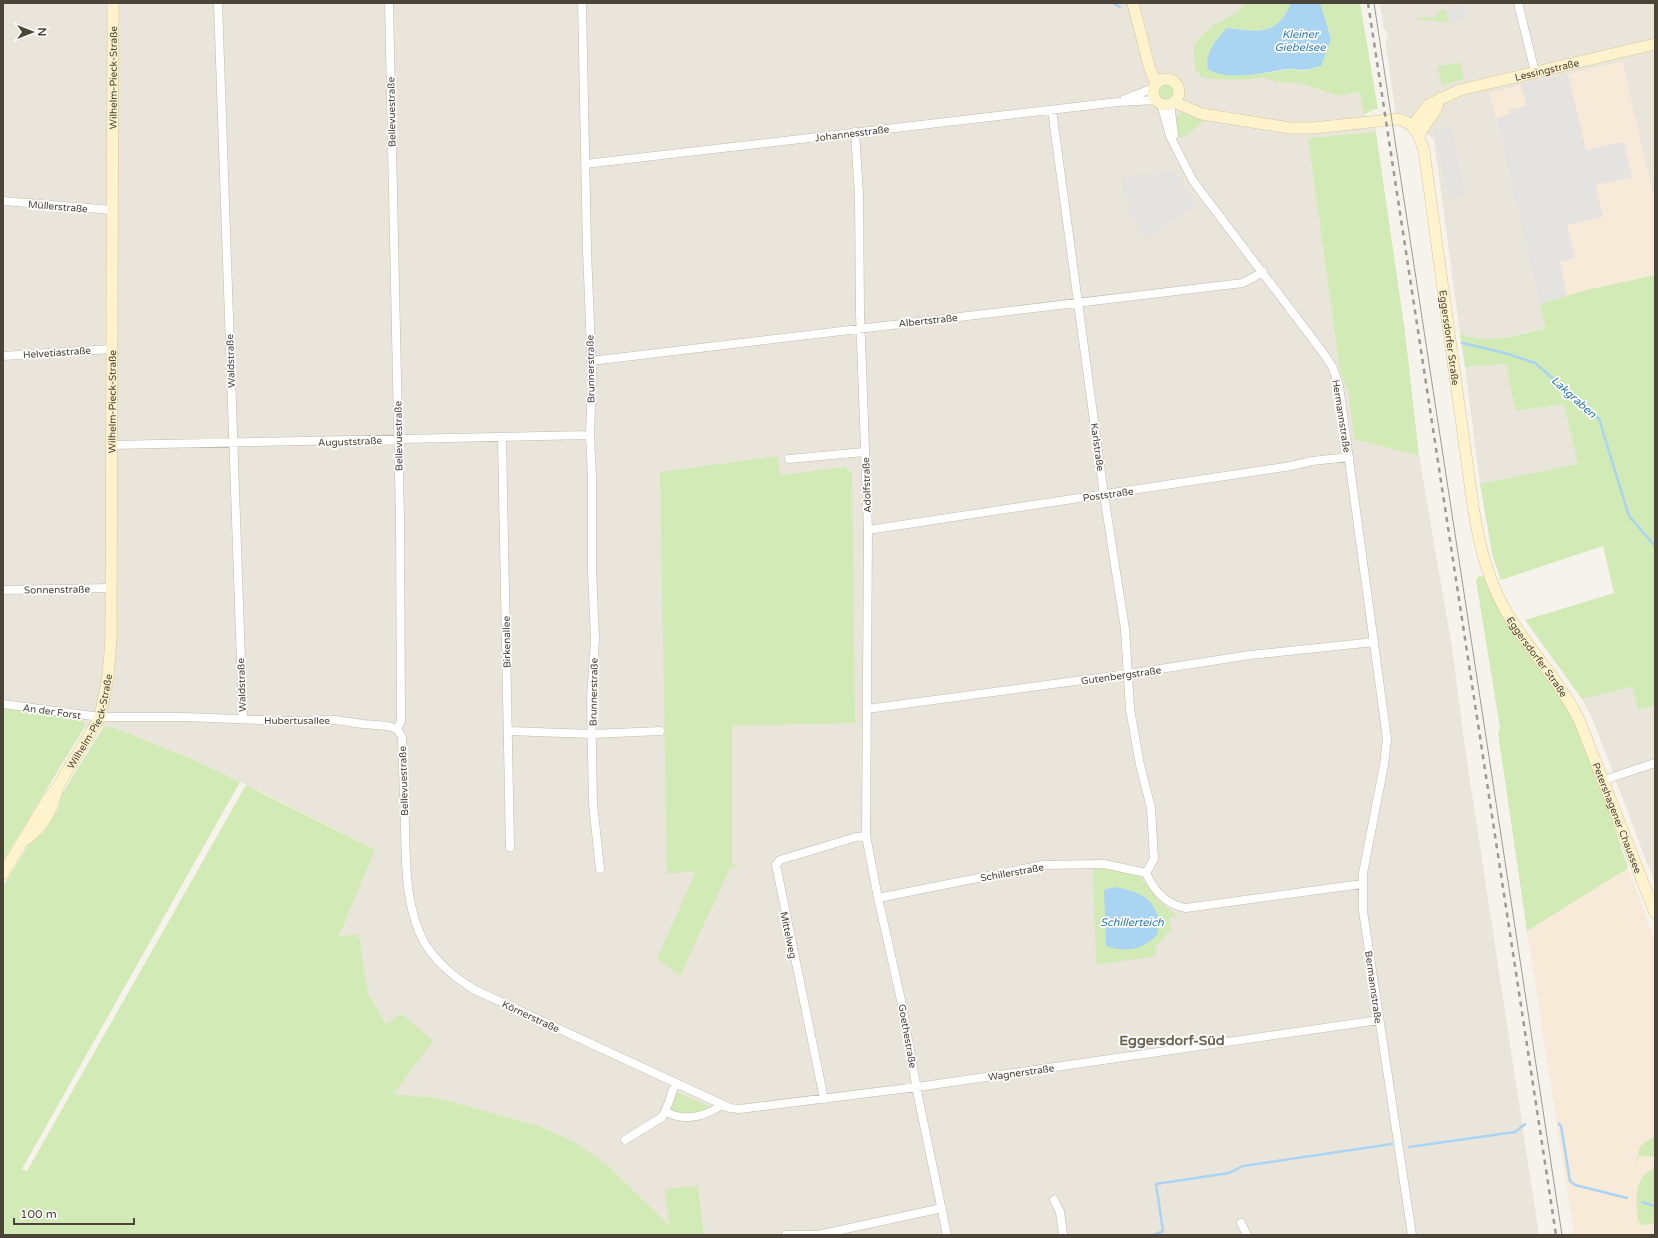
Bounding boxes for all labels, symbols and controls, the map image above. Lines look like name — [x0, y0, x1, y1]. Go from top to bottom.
north arrow — [12, 12, 52, 52]
street label: Wilhelm-Pieck-Straße — [108, 26, 120, 129]
text: N — [35, 28, 48, 36]
water label: Kleiner Giebelsee — [1275, 28, 1326, 54]
street label: Lessingstraße — [1514, 57, 1581, 84]
street label: Bellevuestraße — [385, 77, 399, 147]
street label: Johannesstraße — [814, 123, 890, 145]
street label: Müllerstraße — [28, 198, 89, 216]
street label: Eggersdorfer Straße — [1436, 289, 1461, 387]
street label: Albertstraße — [898, 312, 959, 330]
street label: Waldstraße — [224, 333, 238, 388]
street label: Brunnerstraße — [584, 334, 598, 403]
street label: Helvetiastraße — [23, 345, 92, 361]
street label: Wilhelm-Pieck-Straße — [107, 350, 119, 453]
water label: Lakgraben — [1549, 374, 1599, 421]
street label: Hermannstraße — [1329, 379, 1353, 454]
street label: Bellevuestraße — [392, 401, 406, 471]
street label: Karlstraße — [1088, 422, 1106, 472]
street label: Auguststraße — [318, 435, 383, 449]
street label: Adolfstraße — [860, 457, 874, 513]
street label: Poststraße — [1082, 485, 1135, 504]
street label: Sonnenstraße — [24, 583, 90, 597]
street label: Birkenallee — [501, 615, 513, 668]
street label: Eggersdorfer Straße — [1504, 615, 1570, 700]
street label: Waldstraße — [235, 657, 249, 712]
street label: Brunnerstraße — [587, 657, 601, 726]
street label: Gutenbergstraße — [1080, 664, 1162, 688]
street label: Wilhelm-Pieck-Straße — [65, 673, 115, 771]
street label: An der Forst — [22, 702, 82, 722]
street label: Hubertusallee — [264, 715, 330, 727]
street label: Bellevuestraße — [397, 745, 411, 816]
street label: Petershagener Chaussee — [1589, 761, 1644, 875]
street label: Schillerstraße — [979, 861, 1045, 884]
street label: Mittelweg — [777, 911, 799, 960]
water label: Schillerteich — [1100, 916, 1164, 929]
street label: Bermannstraße — [1362, 950, 1384, 1025]
street label: Körnerstraße — [500, 998, 561, 1036]
street label: Goethestraße — [895, 1003, 919, 1069]
district label: Eggersdorf-Süd — [1119, 1032, 1225, 1049]
street label: Wagnerstraße — [987, 1062, 1055, 1084]
scale bar — [14, 1200, 134, 1226]
text: 100 m — [20, 1207, 57, 1221]

